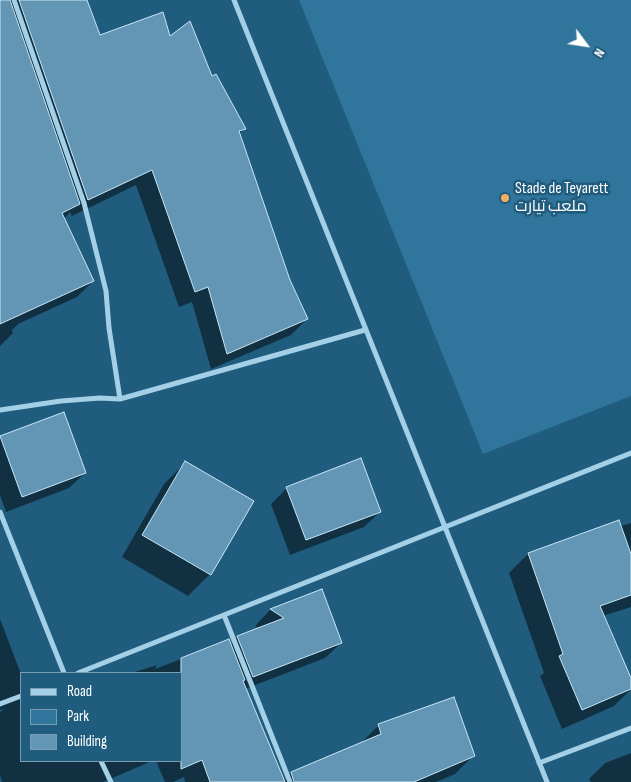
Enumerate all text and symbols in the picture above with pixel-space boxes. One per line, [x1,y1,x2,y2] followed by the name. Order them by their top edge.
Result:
[561,20,611,70] north arrow
[590,45,609,61] text: N
[515,179,608,217] place label: Stade de Teyarett ملعب تيارت
[499,192,511,204] marker: Stade de Teyarett ملعب تيارت
[20,672,182,762] legend
[67,682,92,701] text: Road
[67,707,89,726] text: Park
[67,732,107,751] text: Building

